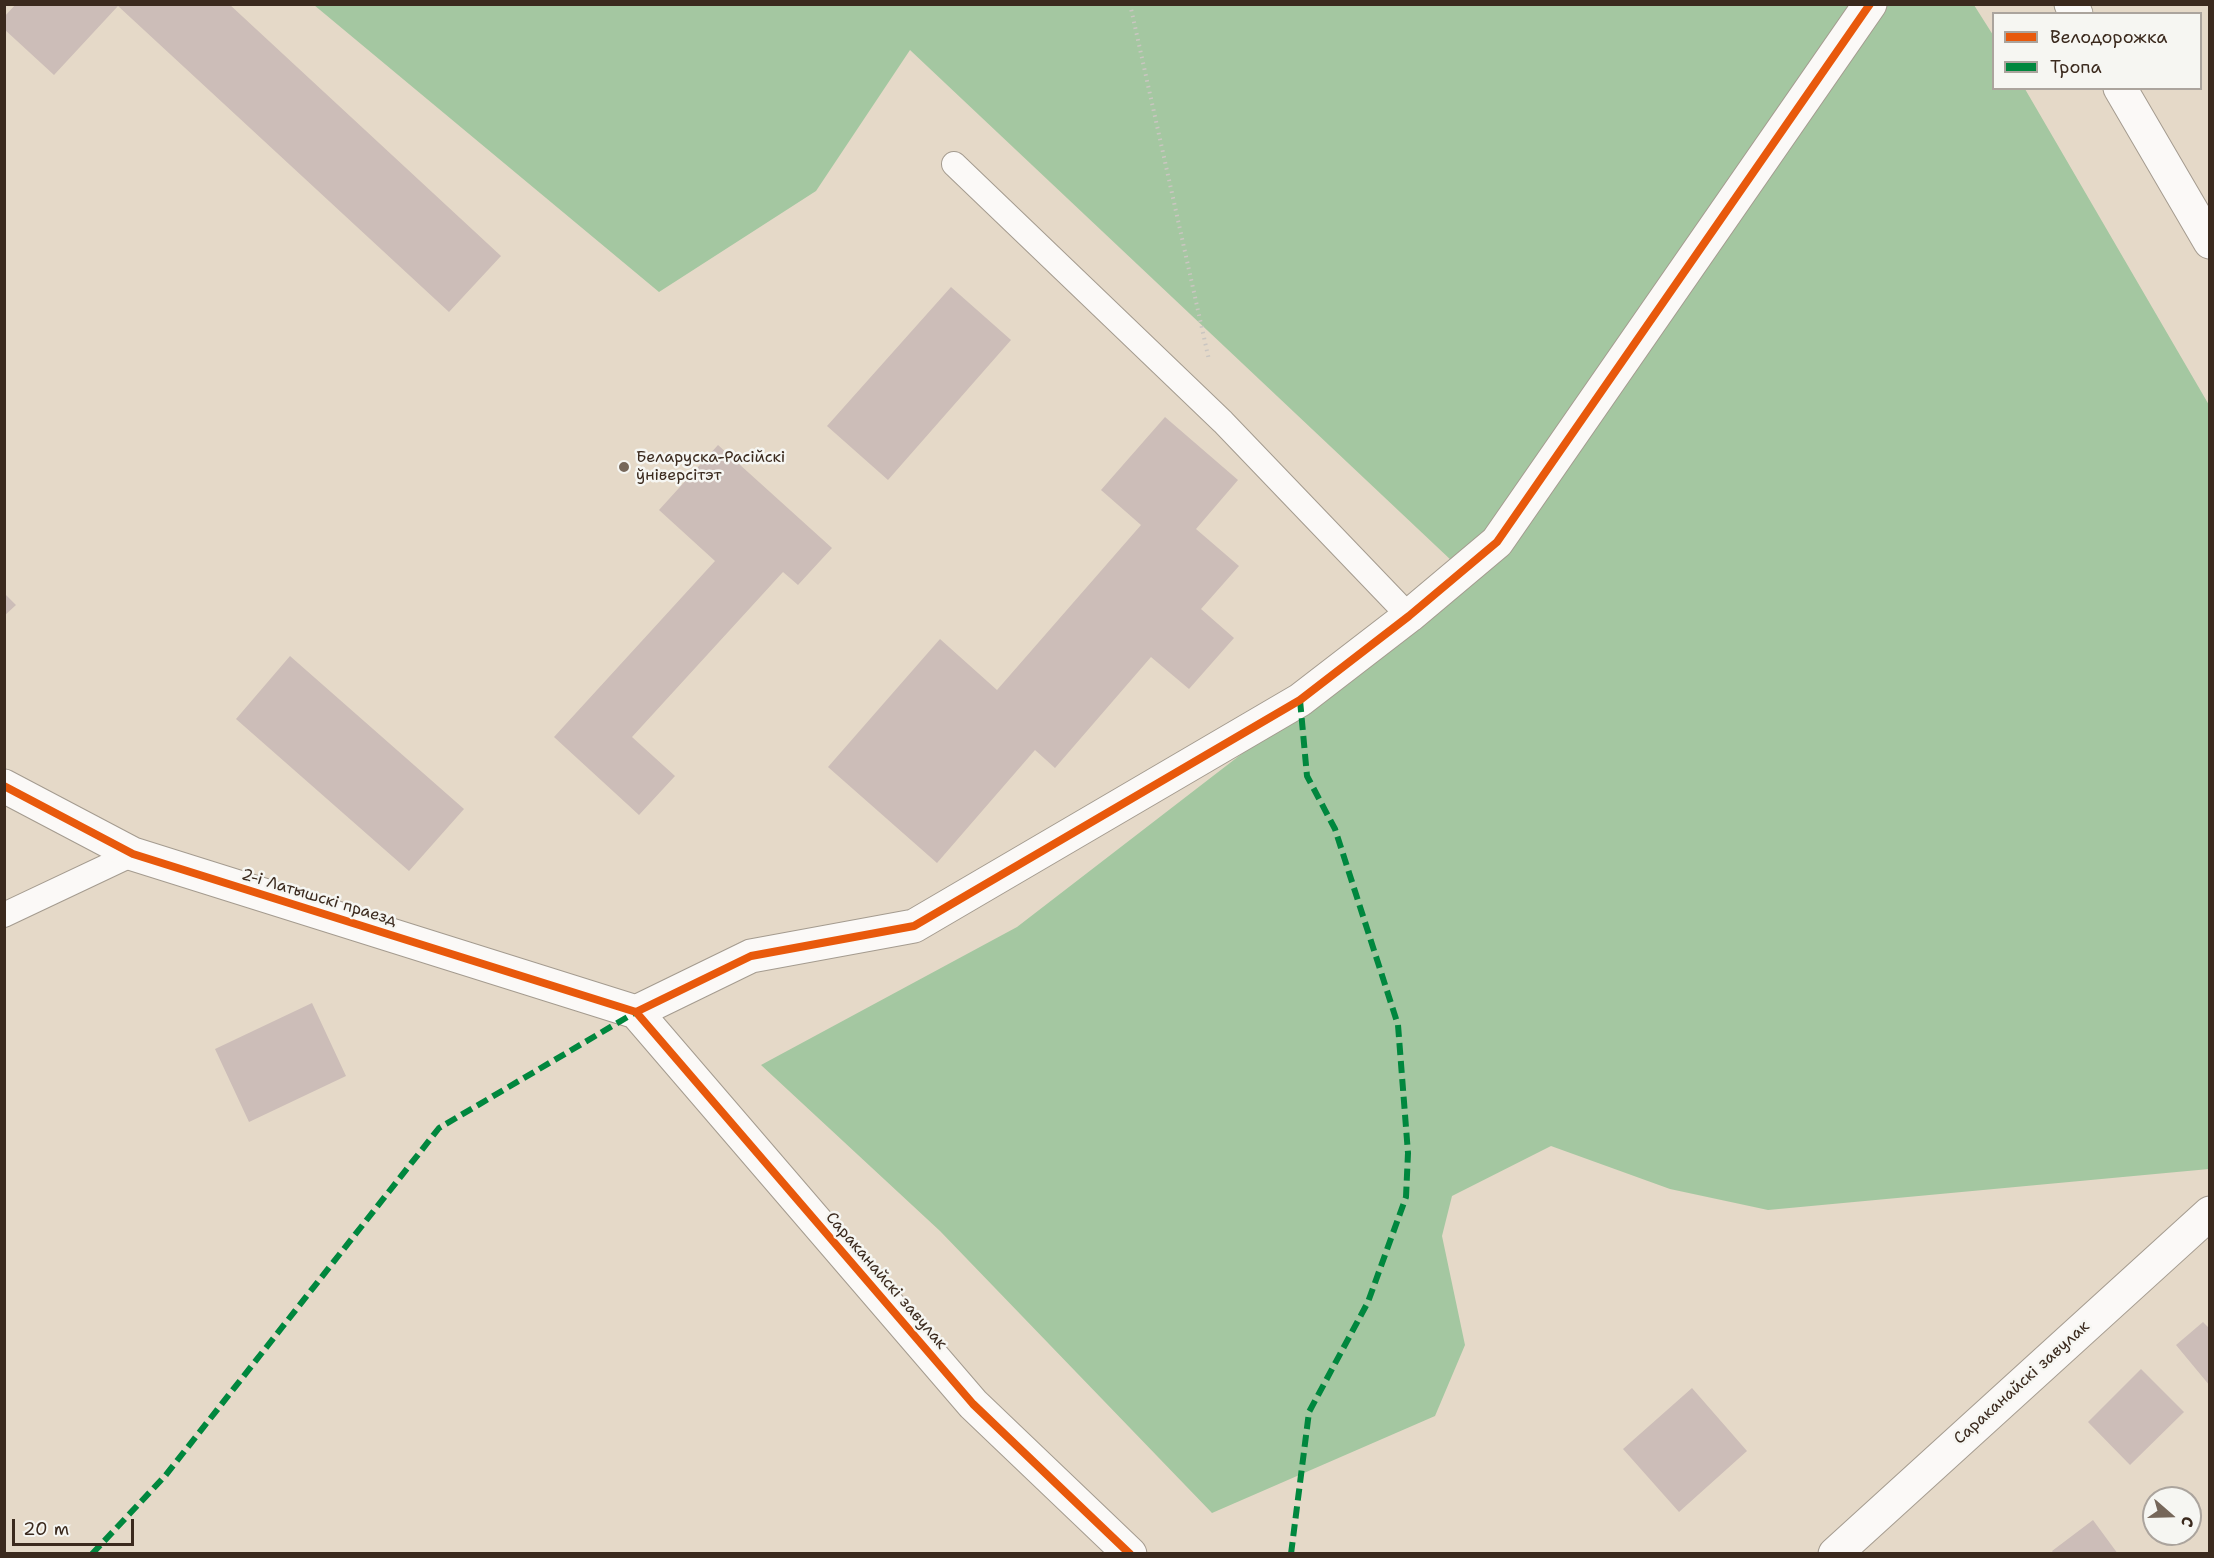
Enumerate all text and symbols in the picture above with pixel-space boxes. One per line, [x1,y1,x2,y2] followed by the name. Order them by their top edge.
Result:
[1992,12,2202,90] legend
[2050,25,2168,49] text: Велодорожка
[2050,55,2102,79] text: Тропа
[636,448,785,486] place label: Беларуска-Расійскі ўніверсітэт
[617,460,631,474] marker: Беларуска-Расійскі ўніверсітэт
[239,865,399,931] street label: 2-і Латышскі праезд
[821,1208,951,1354] street label: Сараканайскі завулак
[1950,1317,2094,1449] street label: Сараканайскі завулак
[2142,1486,2202,1546] north arrow
[15,1507,136,1545] scale bar
[2176,1513,2199,1530] text: С
[23,1517,69,1541] text: 20 m

